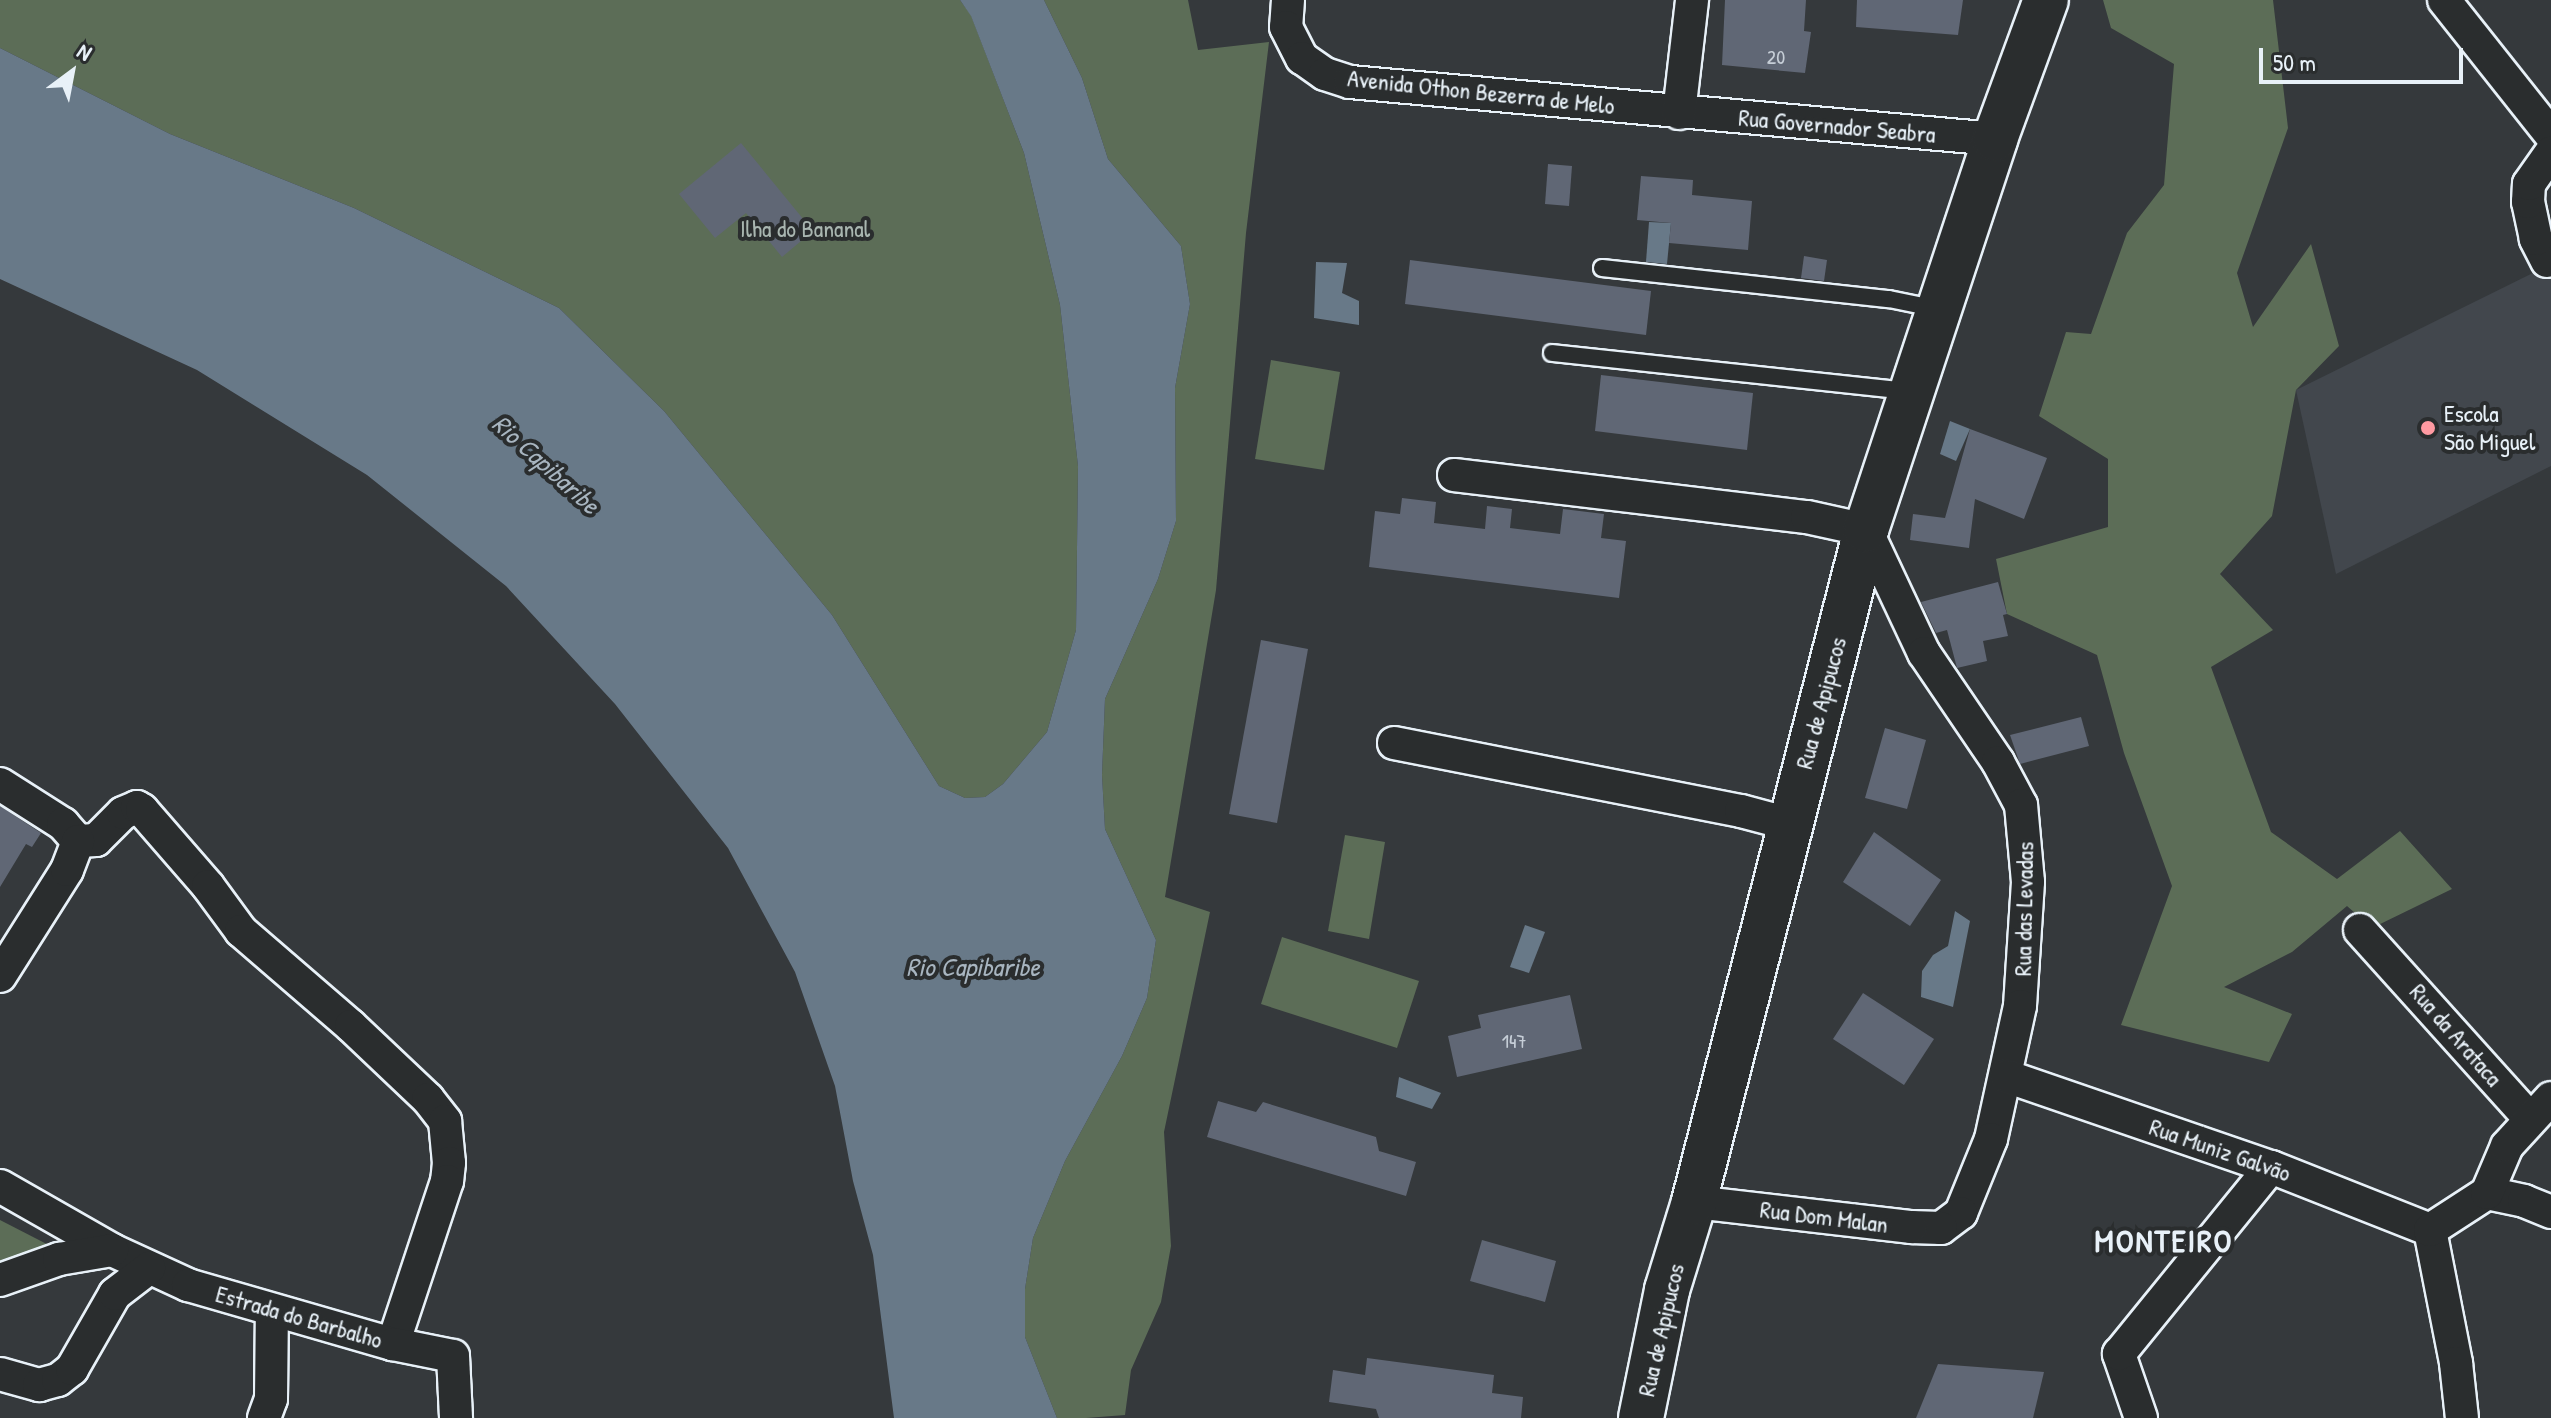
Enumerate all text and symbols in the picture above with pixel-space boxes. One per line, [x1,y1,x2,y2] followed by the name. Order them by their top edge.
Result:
[32,32,112,112] north arrow
[2263,32,2467,82] scale bar
[72,36,98,67] text: N
[1767,44,1785,68] house number: 20
[2273,46,2316,78] text: 50 m
[1346,64,1616,120] street label: Avenida Othon Bezerra de Melo
[1737,103,1937,149] street label: Rua Governador Seabra
[740,215,870,243] park label: Ilha do Bananal
[2444,400,2535,456] place label: Escola São Miguel
[486,408,606,520] water label: Rio Capibaribe
[2419,419,2437,437] marker: Escola São Miguel
[1790,634,1852,772] street label: Rua de Apipucos
[2008,842,2040,976] street label: Rua das Levadas
[906,951,1040,983] water label: Rio Capibaribe
[2404,978,2508,1092] street label: Rua da Arataca
[1502,1028,1526,1052] house number: 147
[2146,1112,2294,1188] street label: Rua Muniz Galvão
[1758,1195,1890,1239] street label: Rua Dom Malan
[2095,1222,2233,1260] district label: MONTEIRO
[1632,1261,1690,1399] street label: Rua de Apipucos
[212,1279,386,1355] street label: Estrada do Barbalho

